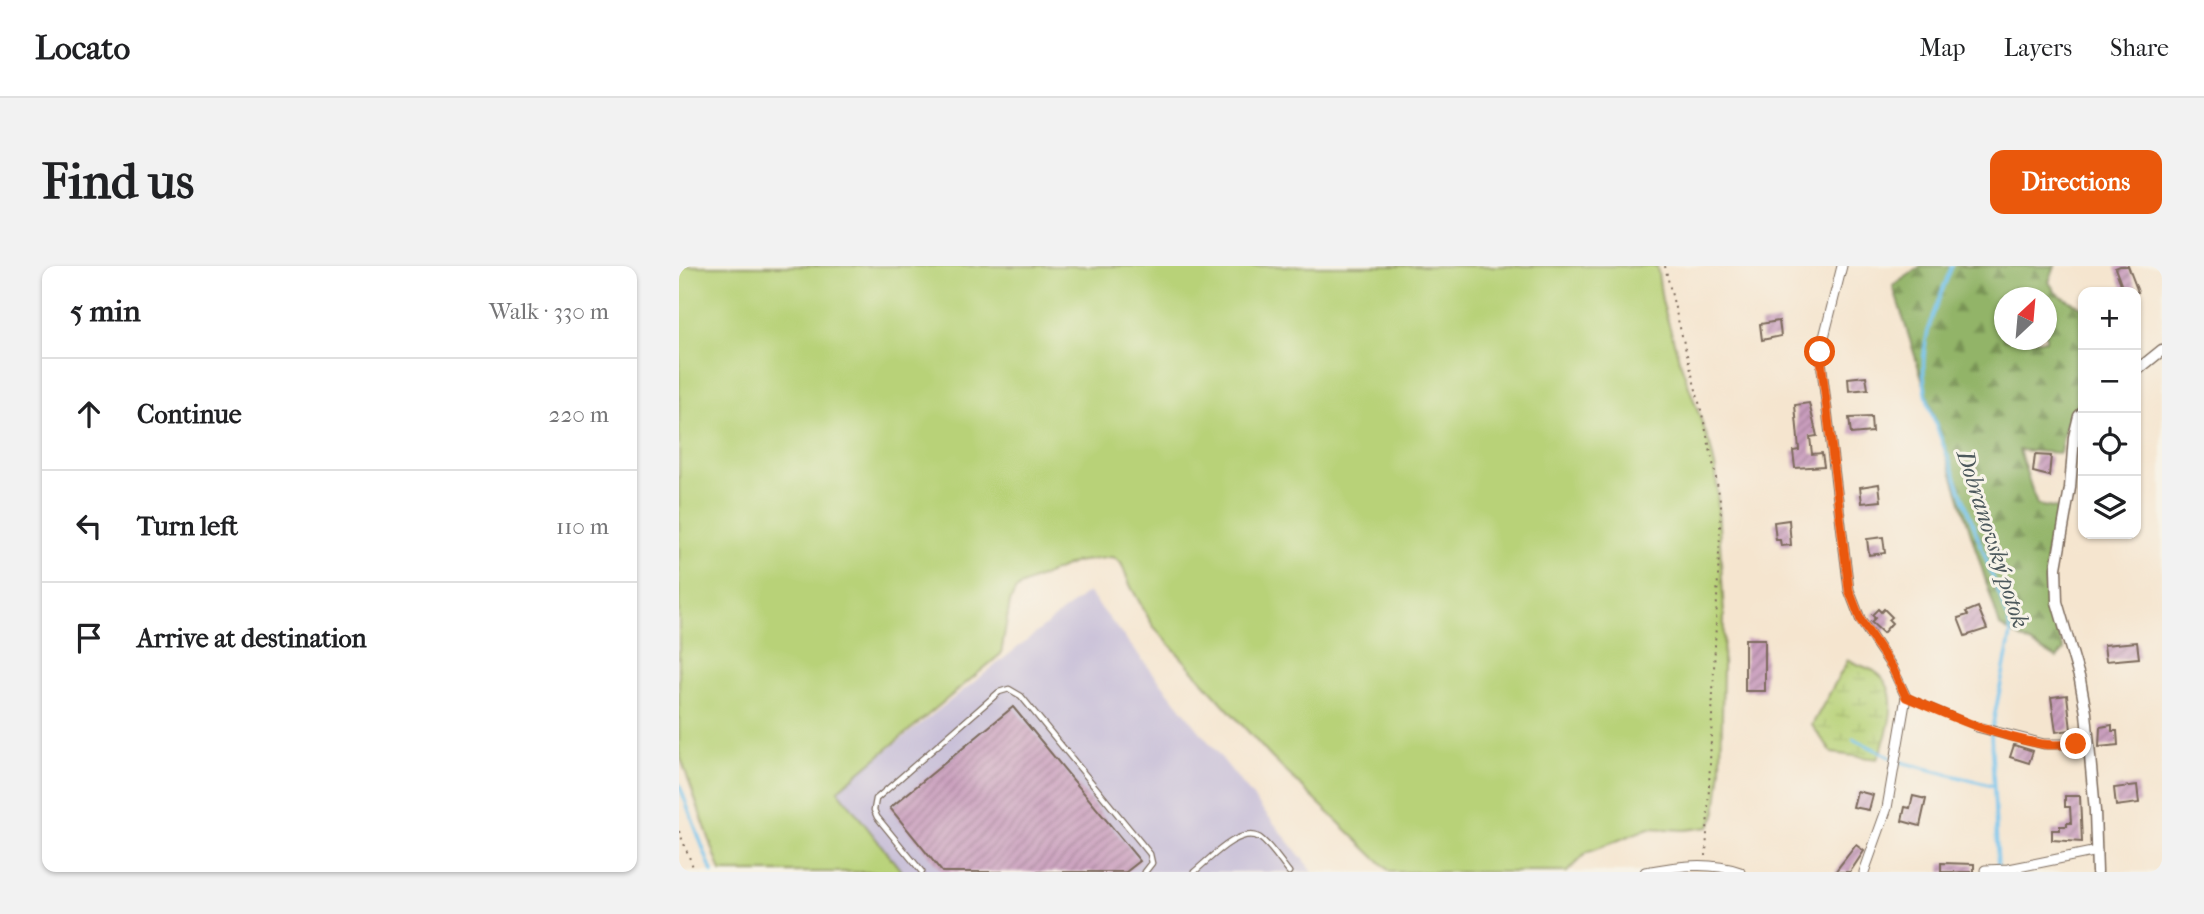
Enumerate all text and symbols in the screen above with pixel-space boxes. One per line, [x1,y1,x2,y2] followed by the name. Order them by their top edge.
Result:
[35,29,130,68] text: Locato
[1920,34,1966,62] text: Map
[2004,34,2072,62] text: Layers
[2110,34,2169,62] text: Share
[1990,150,2162,214] button: Directions
[42,153,194,211] text: Find us
[1994,287,2057,350] north arrow
[2078,287,2141,539] map controls
[2078,287,2141,350] button: +
[70,294,141,329] text: 5 min
[489,298,609,325] text: Walk · 330 m
[1804,336,1835,367] route start
[2078,350,2141,413] button: −
[70,395,108,433] icon: ahead
[137,399,242,430] text: Continue
[549,401,609,428] text: 220 m
[2078,413,2141,476] button: locate
[1950,444,2035,632] water label: Dobranovský potok
[2078,476,2141,539] button: layers
[70,507,108,545] icon: left
[137,511,238,542] text: Turn left
[556,513,609,540] text: 110 m
[70,619,108,657] icon: arrive
[137,623,367,654] text: Arrive at destination
[2060,728,2091,759] route end

